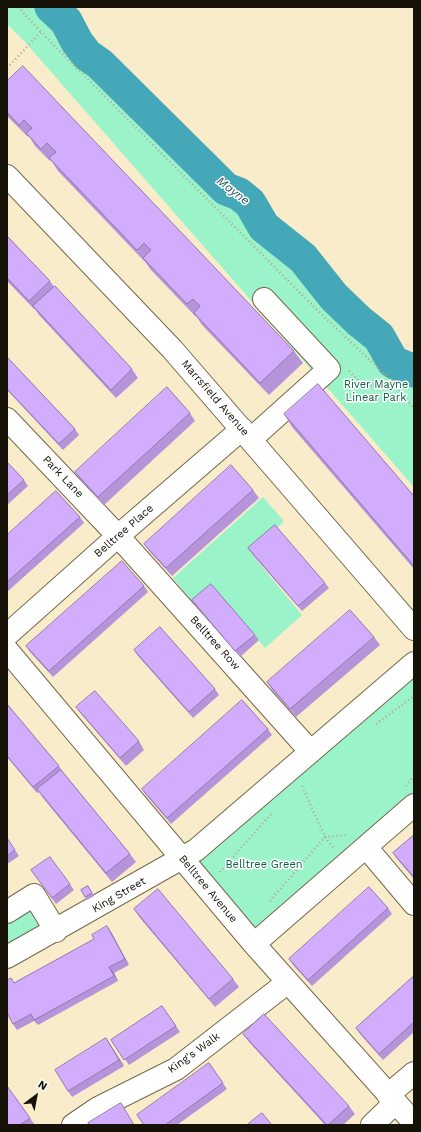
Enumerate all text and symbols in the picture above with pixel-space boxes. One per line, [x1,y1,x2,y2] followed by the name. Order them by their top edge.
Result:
[214,174,252,208] water label: Mayne
[178,357,252,439] street label: Marrsfield Avenue
[344,378,408,404] park label: River Mayne Linear Park
[40,453,86,501] street label: Park Lane
[92,502,156,560] street label: Belltree Place
[187,613,243,673] street label: Belltree Row
[176,852,240,926] street label: Belltree Avenue
[225,858,303,872] park label: Belltree Green
[90,874,148,916] street label: King Street
[166,1030,222,1076] street label: King's Walk
[16,1076,56,1116] north arrow
[36,1078,50,1093] text: N

